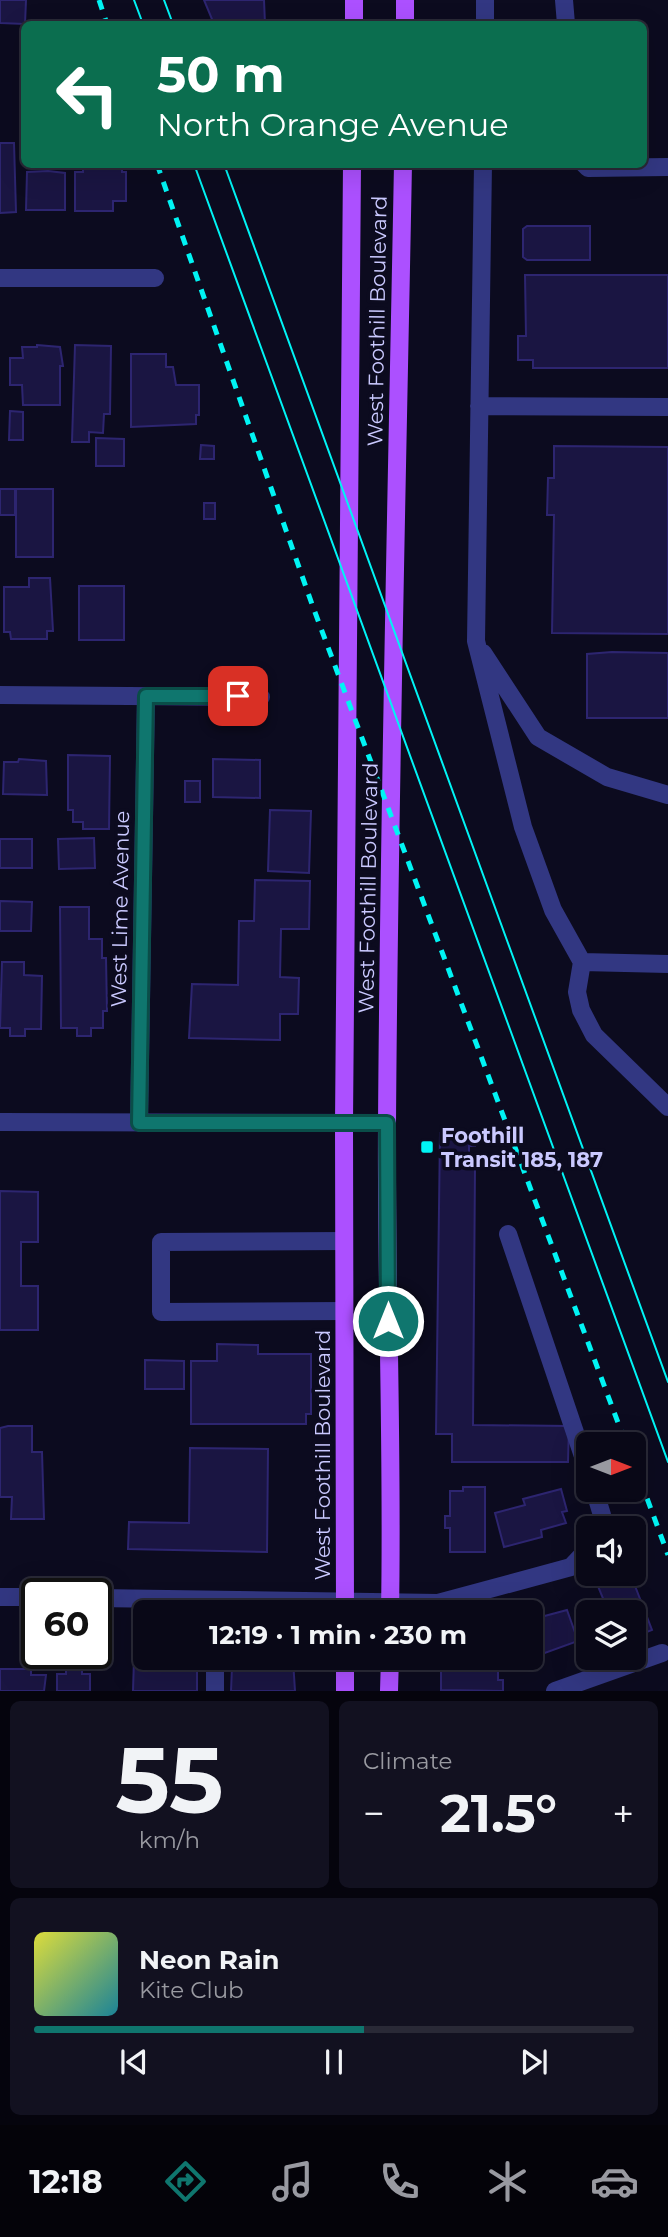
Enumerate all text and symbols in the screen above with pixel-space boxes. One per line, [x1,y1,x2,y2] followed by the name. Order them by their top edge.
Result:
[157,45,285,104] text: 50 m
[42,49,133,140] icon: left
[157,105,509,144] text: North Orange Avenue
[362,196,392,446] street label: West Foothill Boulevard
[208,666,268,726] pin
[219,677,257,715] icon: arrive
[353,763,383,1013] street label: West Foothill Boulevard
[106,810,134,1008] street label: West Lime Avenue
[441,1123,603,1172] place label: Foothill Transit 185, 187
[419,1139,435,1155] marker: Foothill Transit 185, 187
[351,1284,425,1358] position arrow
[310,1330,335,1580] street label: West Foothill Boulevard
[576,1432,646,1502] north arrow
[576,1432,646,1670] map controls
[576,1516,646,1586] button: sound
[21,1578,112,1669] speed limit sign: 60
[576,1600,646,1670] button: layers
[209,1619,467,1651] text: 12:19 · 1 min · 230 m
[116,1725,223,1836] text: 55
[363,1747,452,1775] text: Climate
[440,1782,557,1845] text: 21.5°
[363,1790,385,1837] text: −
[612,1790,634,1837] text: +
[139,1826,200,1854] text: km/h
[139,1944,280,1976] text: Neon Rain
[139,1976,244,2004] text: Kite Club
[115,2043,153,2081] icon: previous
[315,2043,353,2081] icon: pause
[515,2043,553,2081] icon: next
[161,2157,210,2206] icon: directions
[268,2157,317,2206] icon: music
[375,2157,424,2206] icon: phone
[483,2157,532,2206] icon: climate
[590,2157,639,2206] icon: car
[29,2162,103,2201] text: 12:18

